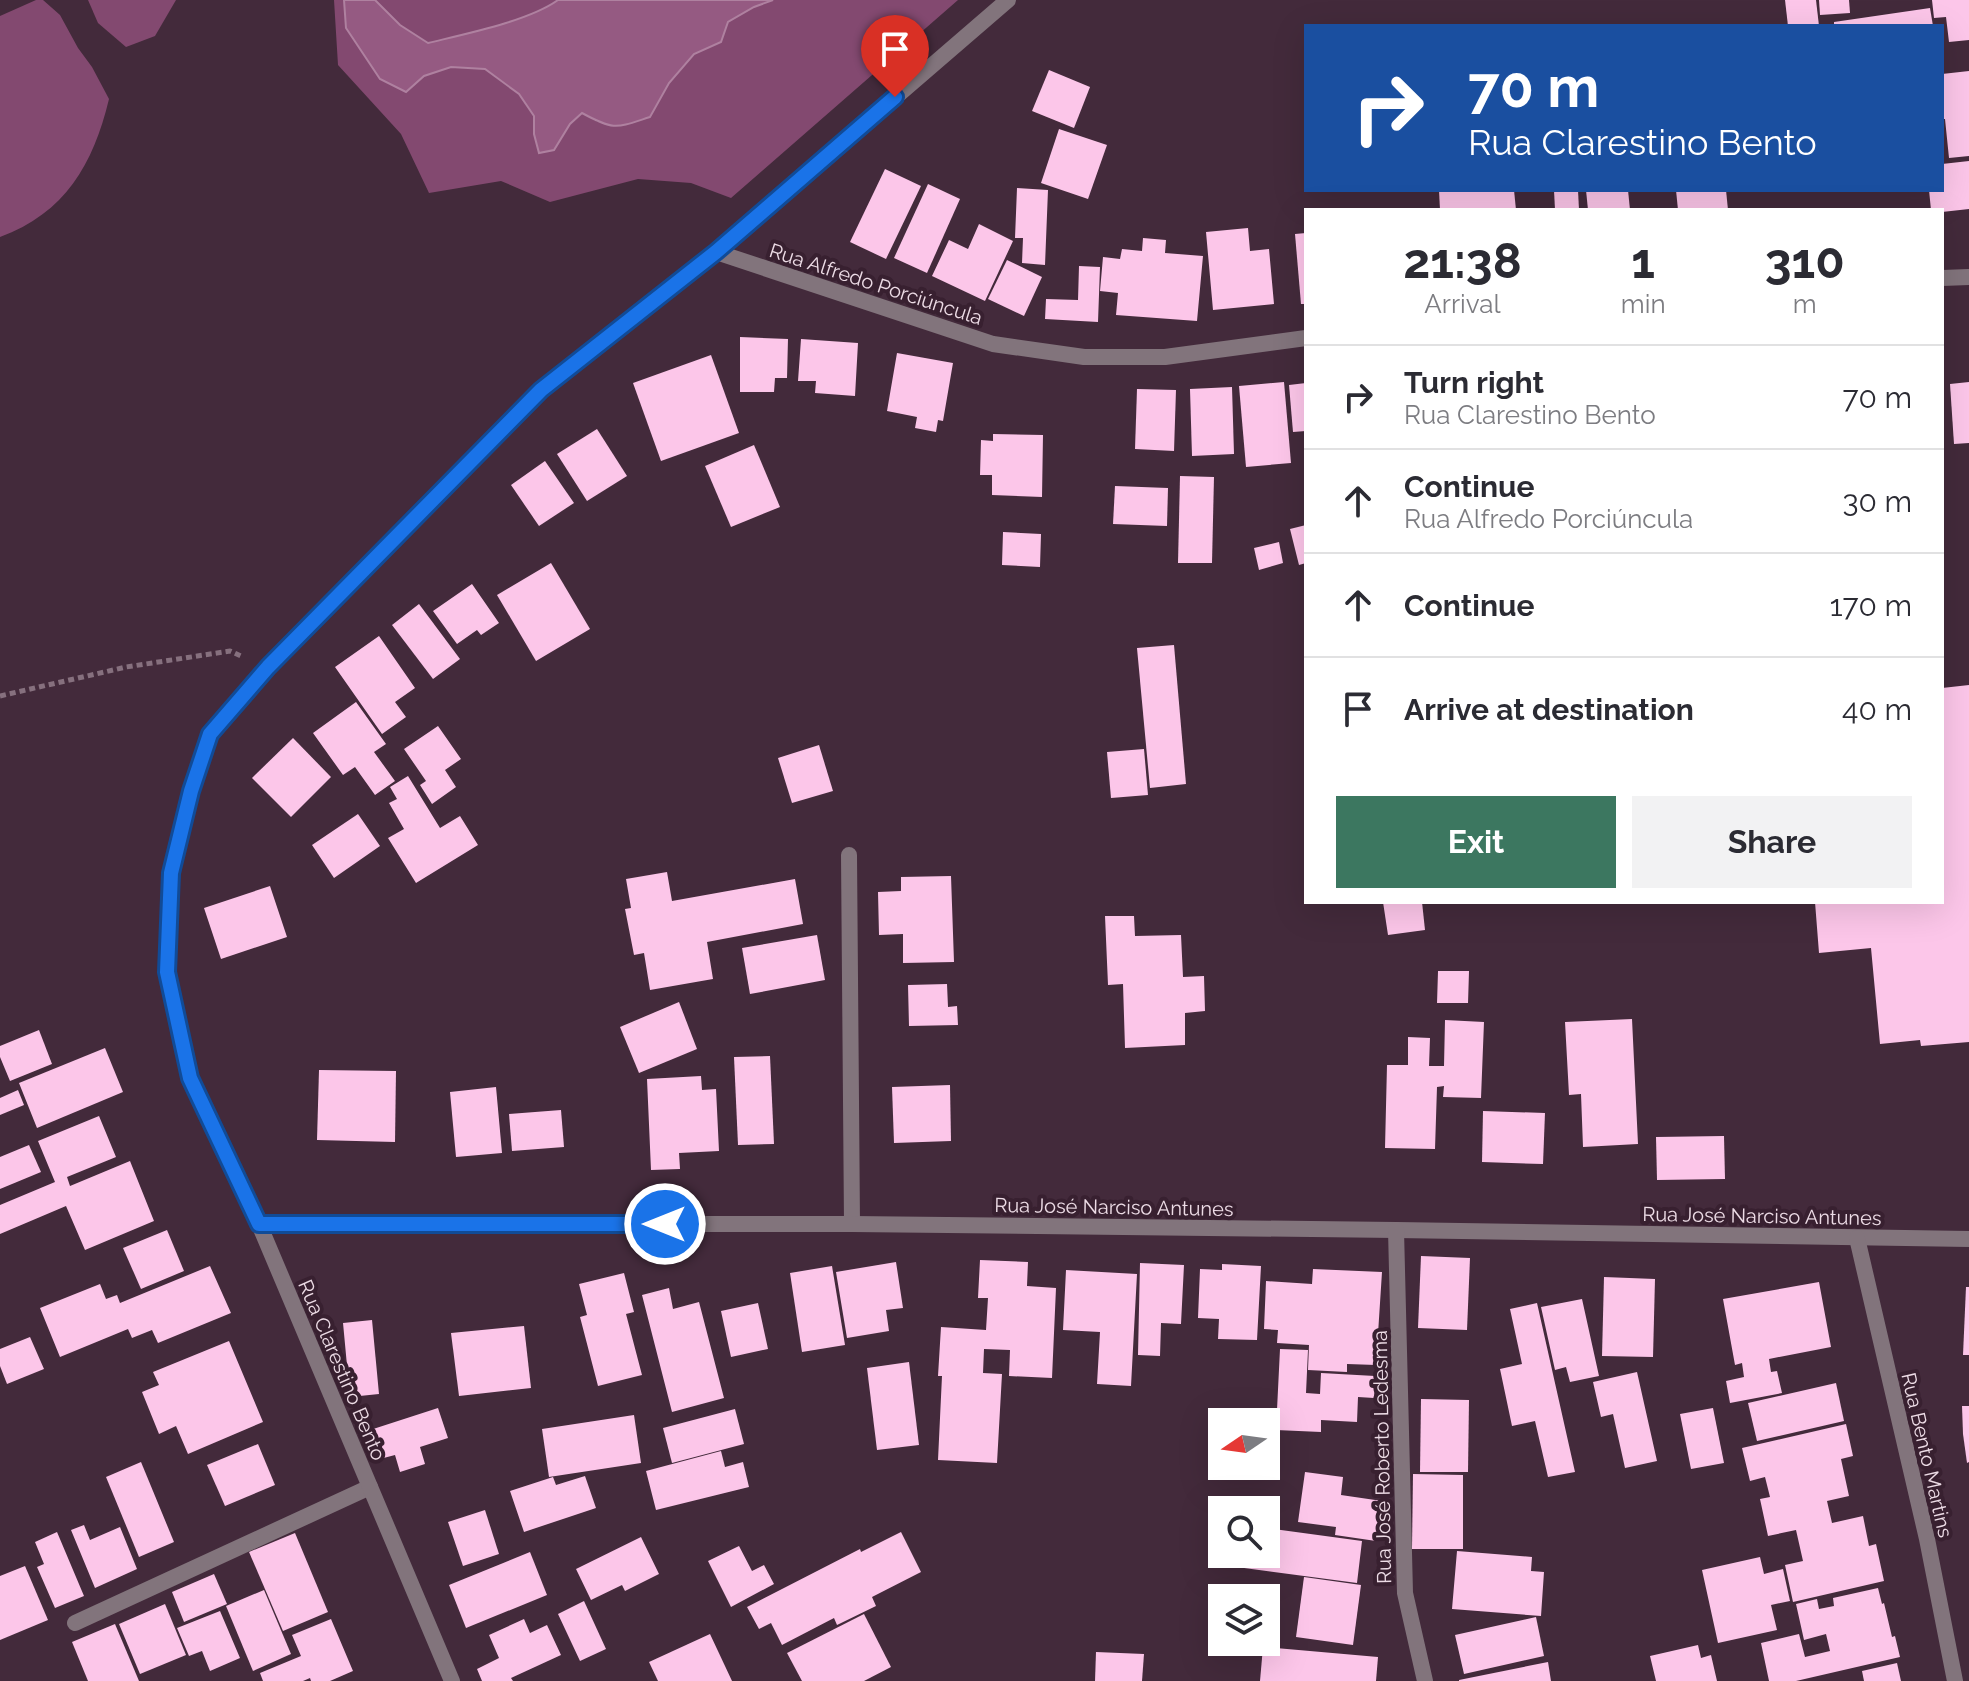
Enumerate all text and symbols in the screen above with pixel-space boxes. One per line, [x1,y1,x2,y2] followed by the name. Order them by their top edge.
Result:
[861,15,929,97] pin
[873,27,917,71] icon: arrive
[1468,54,1599,120] text: 70 m
[1336,56,1440,160] icon: right
[1468,121,1817,163] text: Rua Clarestino Bento
[1403,233,1522,289] text: 21:38
[1631,233,1655,289] text: 1
[1765,233,1845,289] text: 310
[766,238,986,330] street label: Rua Alfredo Porciúncula
[1424,289,1501,319] text: Arrival
[1621,289,1666,319] text: min
[1793,289,1817,319] text: m
[1404,365,1544,400] text: Turn right
[1336,375,1380,419] icon: right
[1842,380,1912,415] text: 70 m
[1404,400,1656,430] text: Rua Clarestino Bento
[1404,469,1535,504] text: Continue
[1336,479,1380,523] icon: ahead
[1842,484,1912,519] text: 30 m
[1404,504,1693,534] text: Rua Alfredo Porciúncula
[1336,583,1380,627] icon: ahead
[1404,588,1535,623] text: Continue
[1830,588,1912,623] text: 170 m
[1336,687,1380,731] icon: arrive
[1404,692,1694,727] text: Arrive at destination
[1842,692,1912,727] text: 40 m
[1336,796,1616,888] button: Exit
[1632,796,1912,888] button: Share
[623,1182,707,1266] position arrow
[994,1193,1234,1221] street label: Rua José Narciso Antunes
[1642,1202,1882,1230] street label: Rua José Narciso Antunes
[293,1276,391,1464] street label: Rua Clarestino Bento
[1368,1330,1396,1584] street label: Rua José Roberto Ledesma
[1896,1370,1958,1540] street label: Rua Bento Martins
[1208,1408,1280,1480] north arrow
[1208,1408,1280,1656] map controls
[1208,1496,1280,1568] button: search
[1208,1584,1280,1656] button: layers

